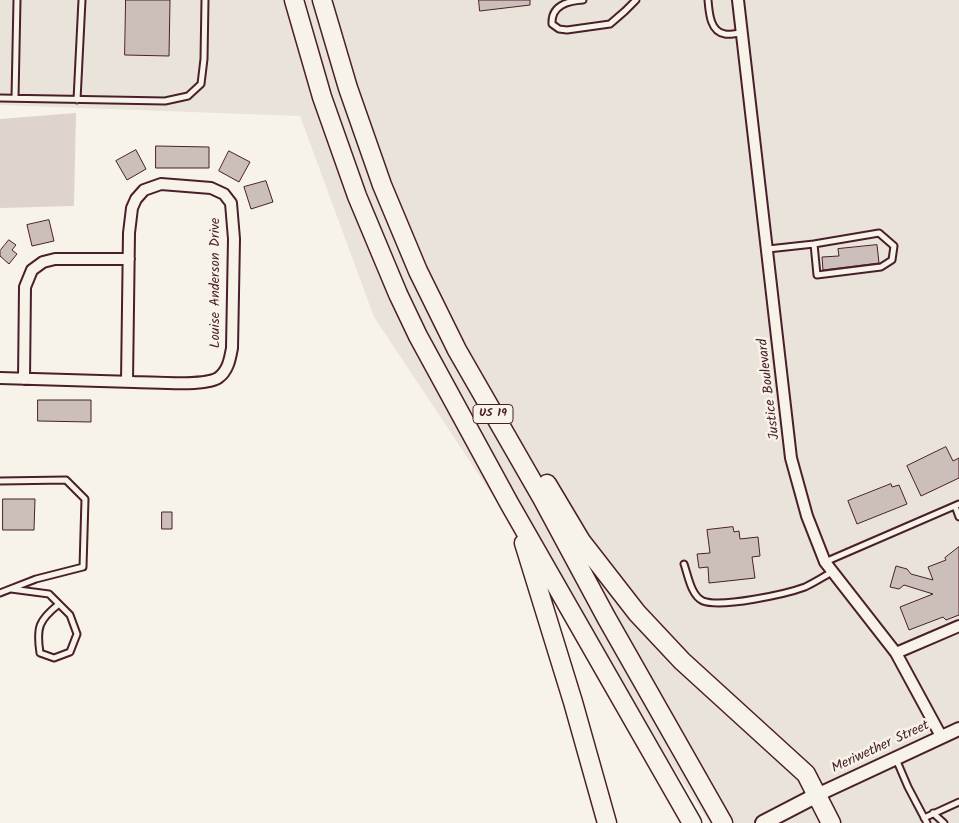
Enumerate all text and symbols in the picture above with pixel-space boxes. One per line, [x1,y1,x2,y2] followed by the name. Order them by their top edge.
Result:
[209,218,225,348] street label: Louise Anderson Drive
[755,337,785,441] street label: Justice Boulevard
[473,404,513,424] road number: US 19
[829,718,933,778] street label: Meriwether Street

